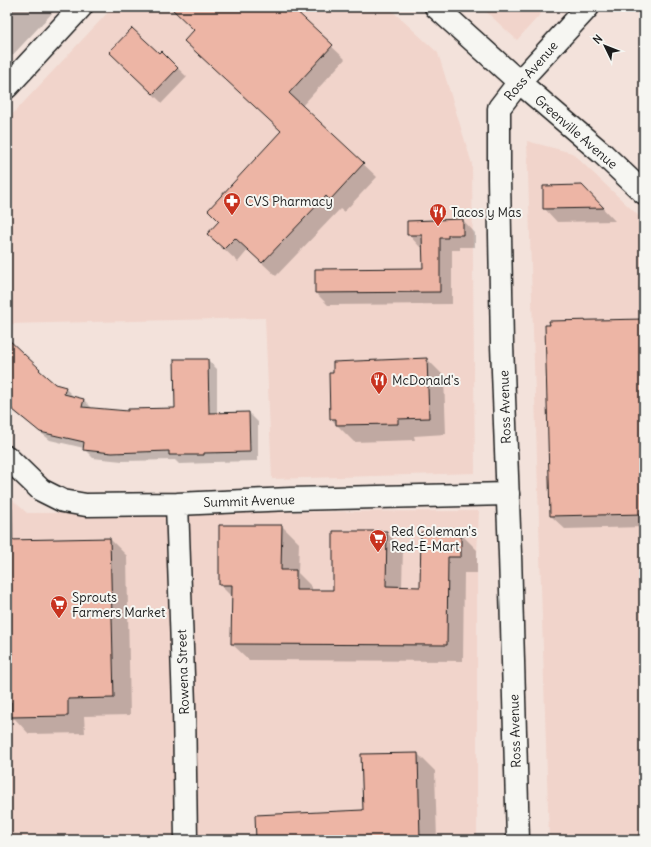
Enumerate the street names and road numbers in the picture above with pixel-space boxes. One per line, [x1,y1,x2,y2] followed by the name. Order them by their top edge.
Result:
[500,38,562,104] street label: Ross Avenue
[531,91,621,173] street label: Greenville Avenue
[495,370,515,444] street label: Ross Avenue
[203,491,295,511] street label: Summit Avenue
[173,628,193,715] street label: Rowena Street
[505,694,525,768] street label: Ross Avenue

